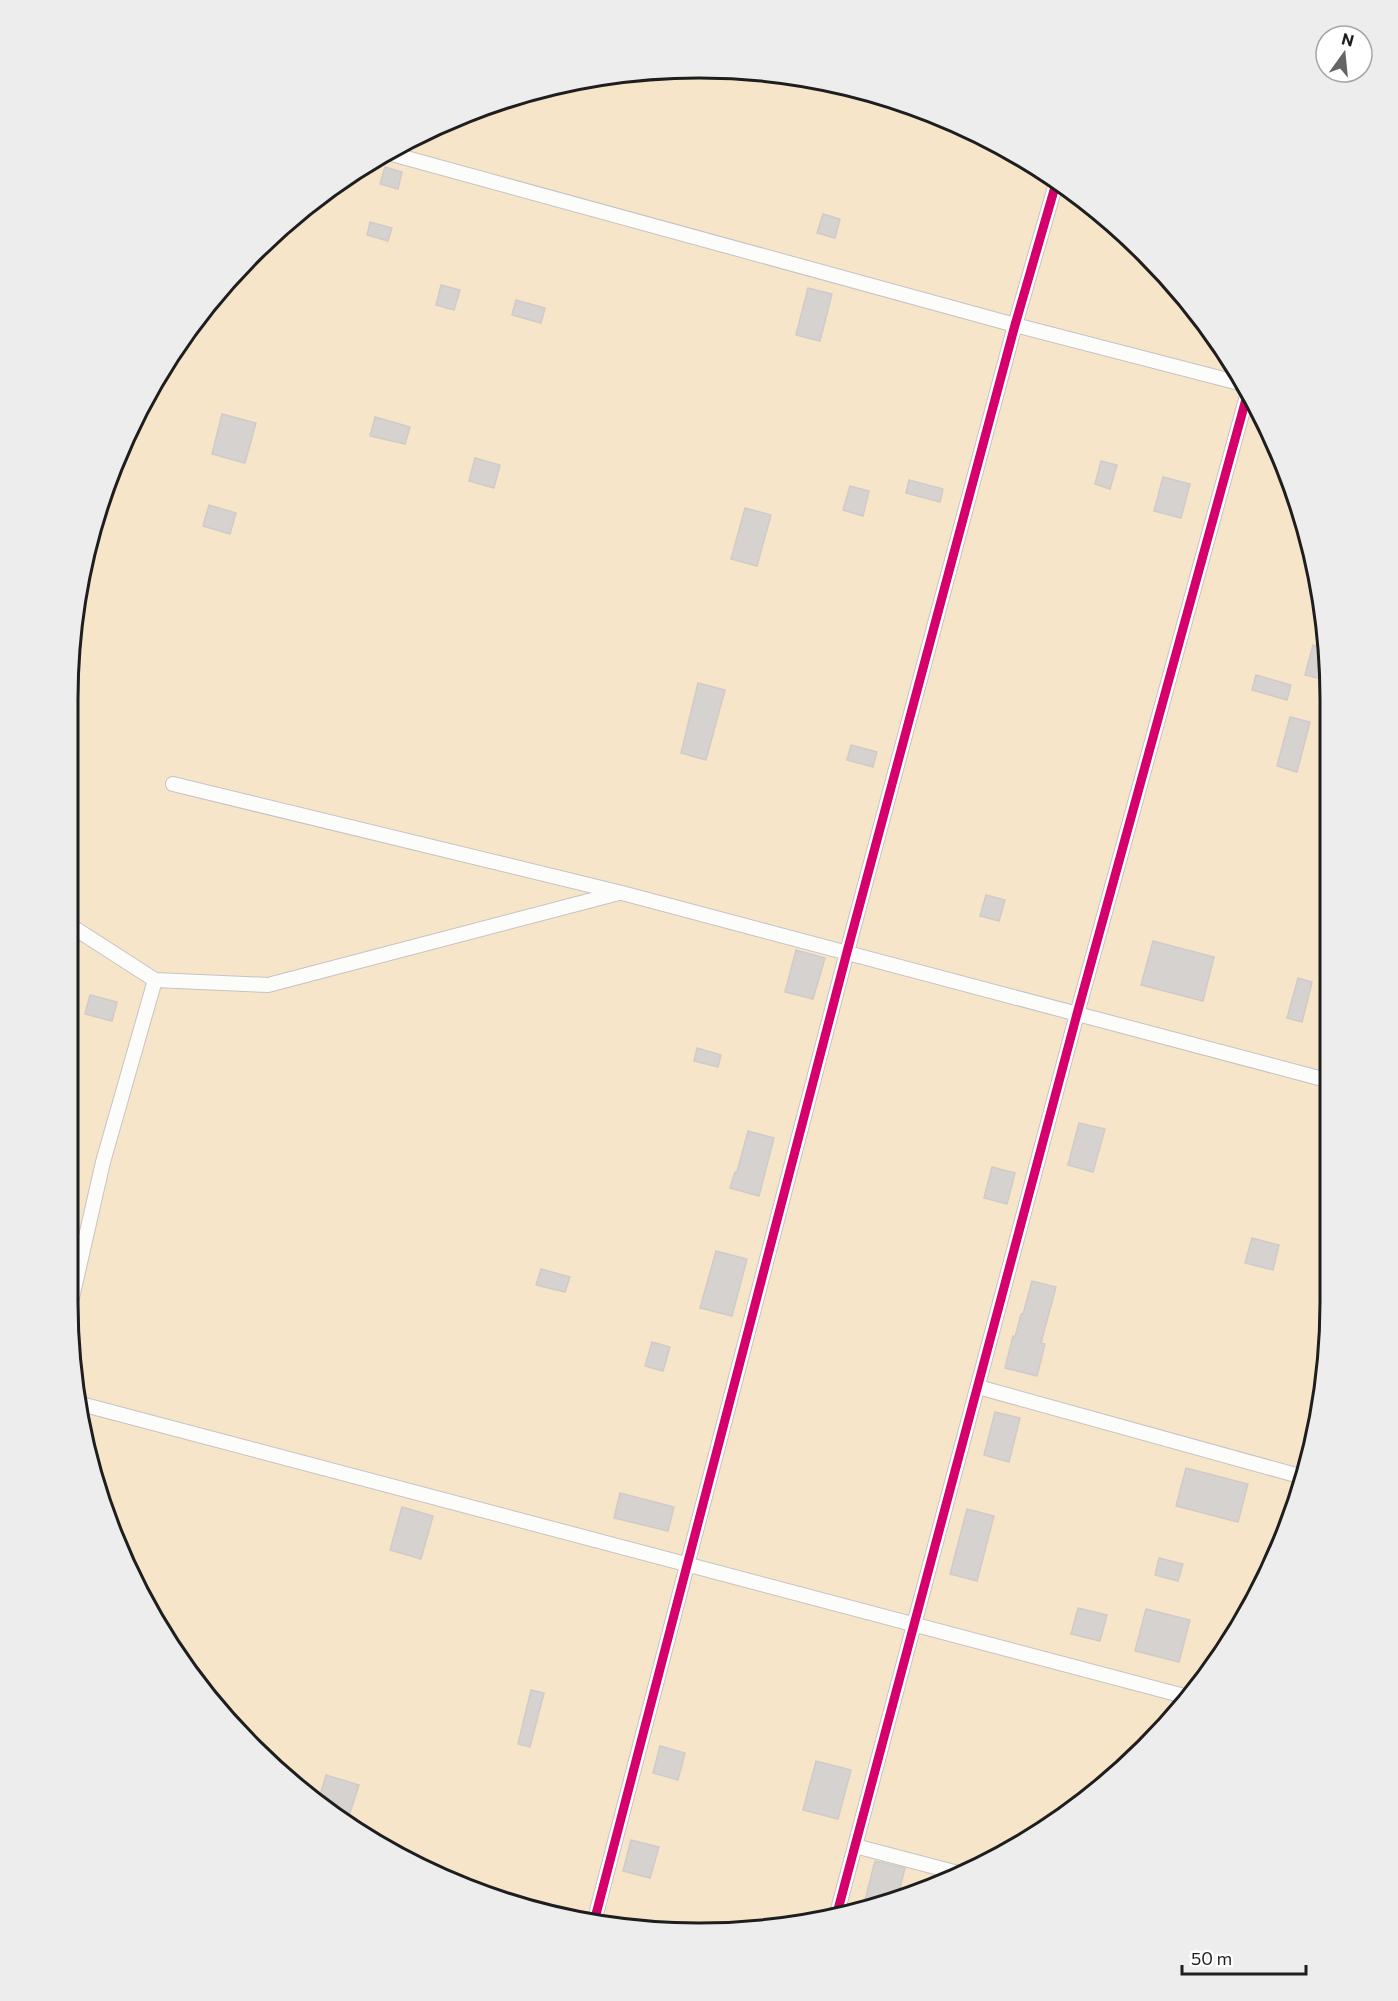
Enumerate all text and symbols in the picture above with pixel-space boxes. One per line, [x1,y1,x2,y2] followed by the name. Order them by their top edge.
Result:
[1314,24,1374,84] north arrow
[1340,28,1356,50] text: N
[1182,1938,1306,1976] scale bar
[1191,1947,1232,1969] text: 50 m

